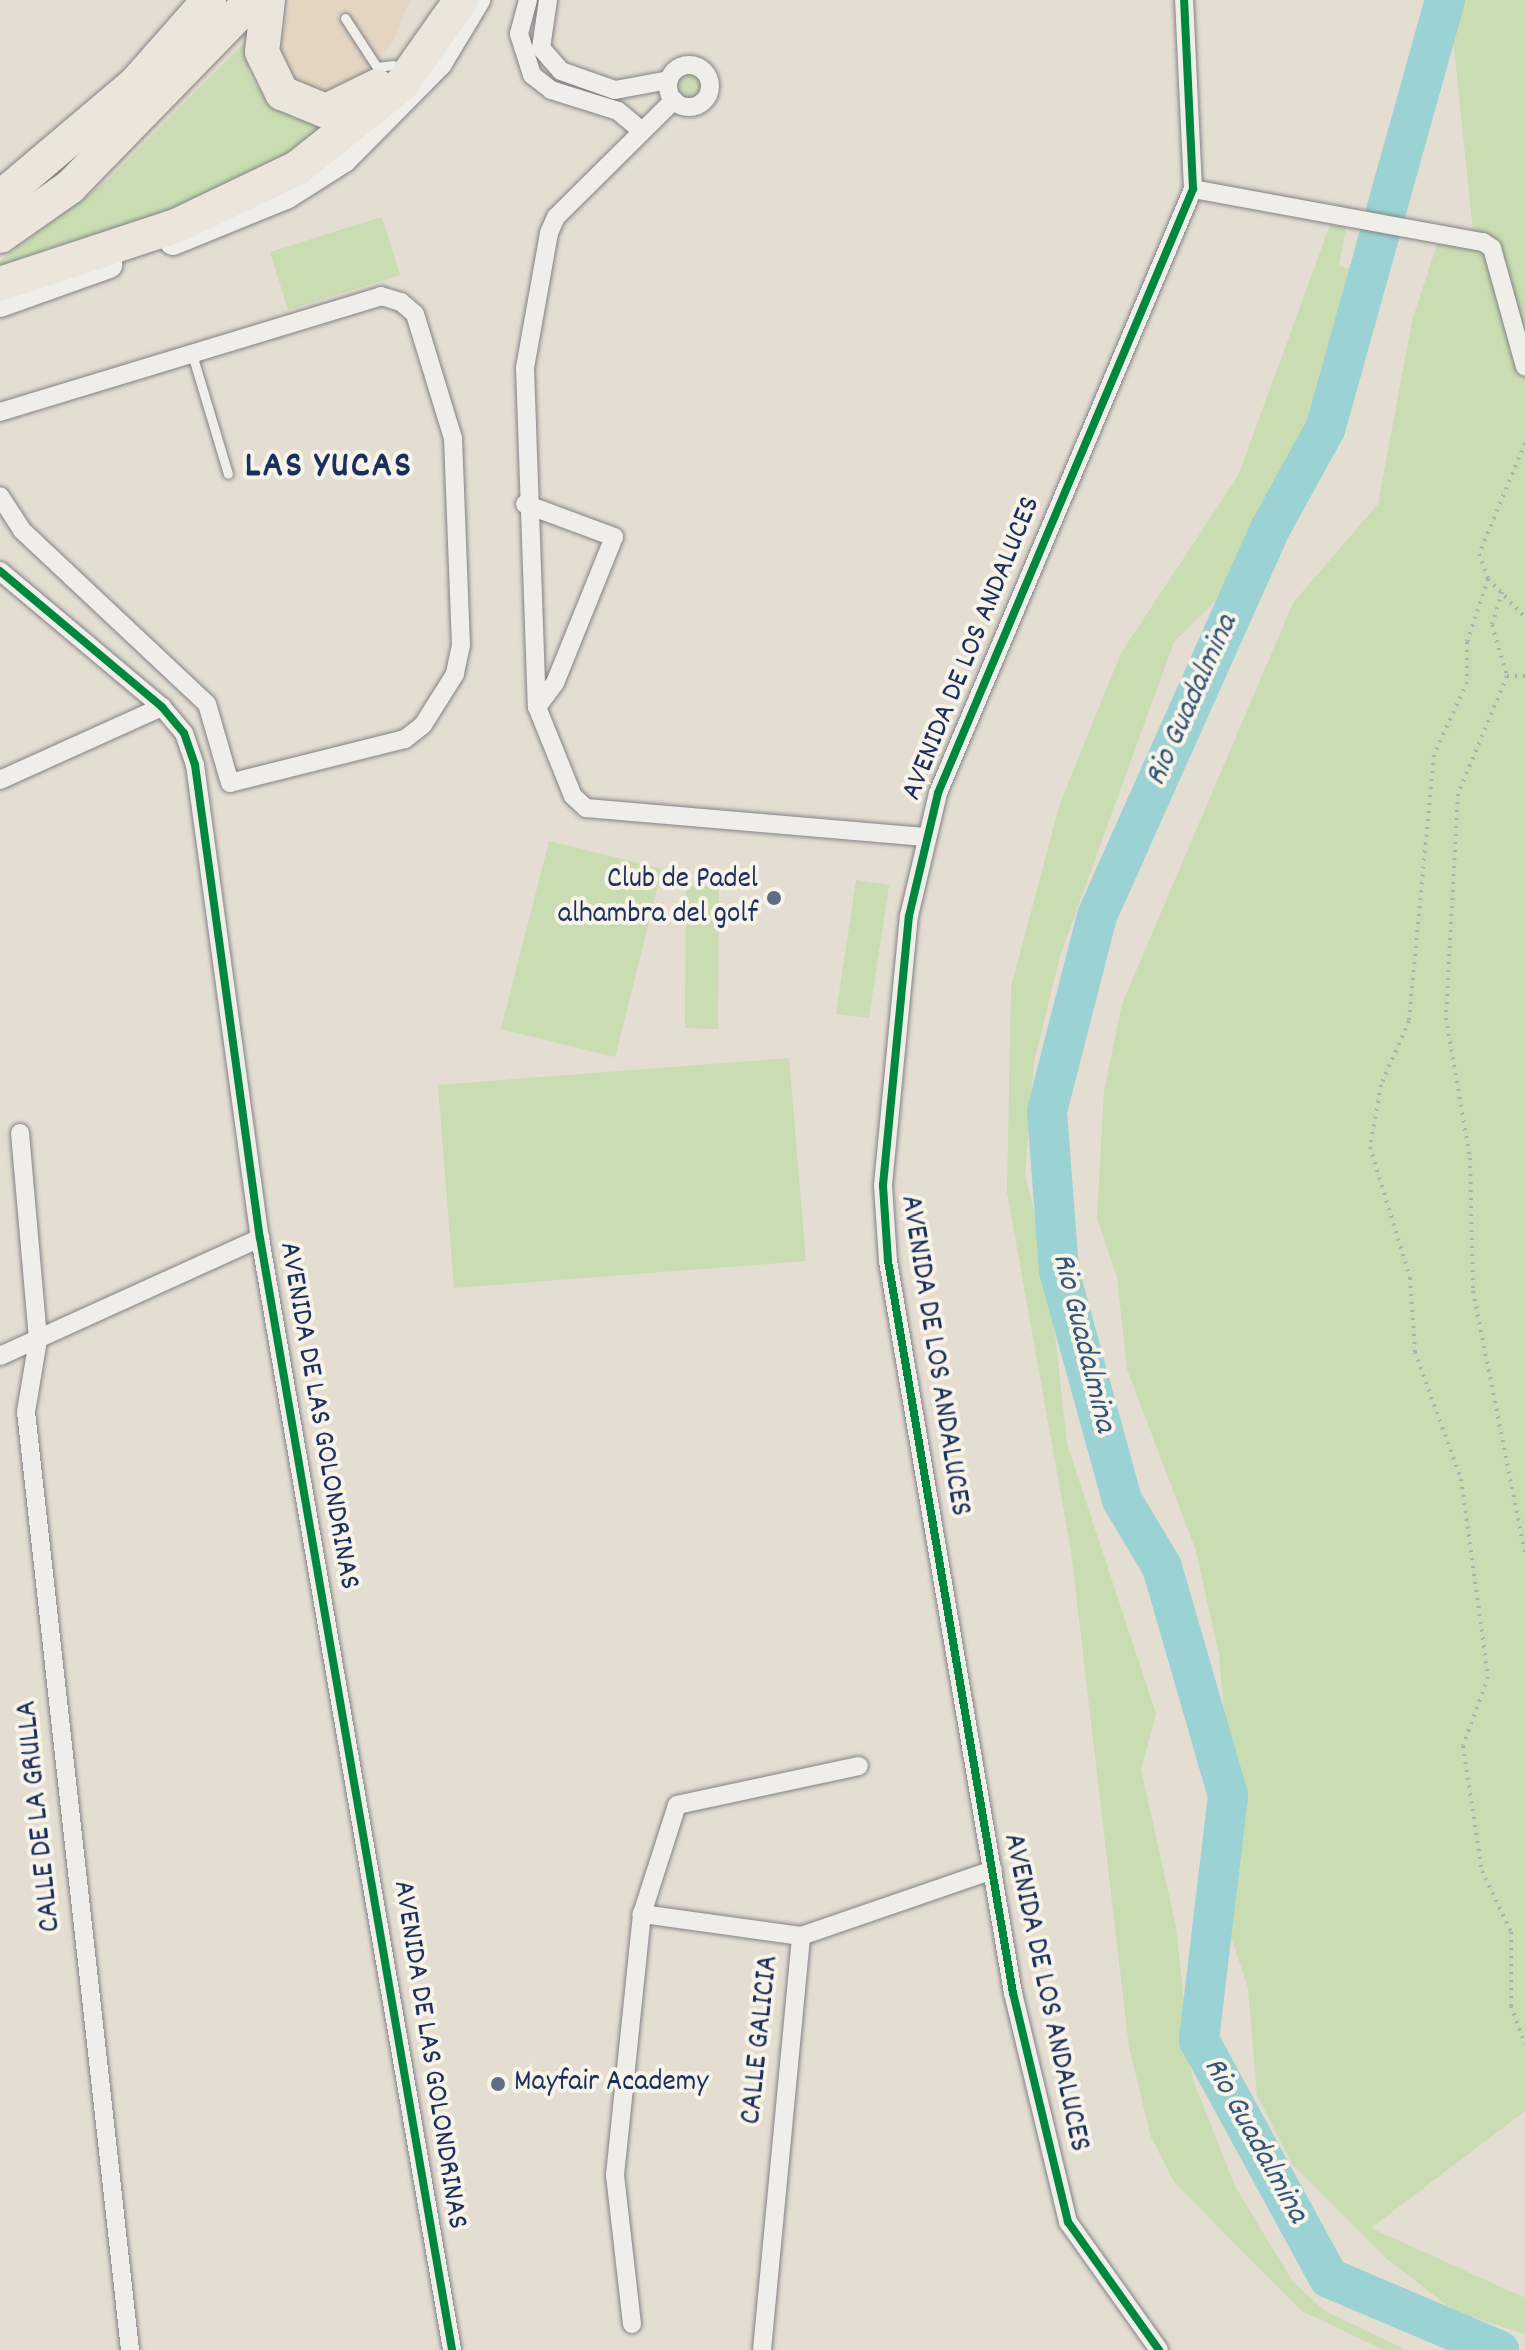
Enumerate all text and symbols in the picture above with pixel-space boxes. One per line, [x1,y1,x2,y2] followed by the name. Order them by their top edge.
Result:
[245,445,413,491] district label: LAS YUCAS
[896,492,1050,806] street label: AVENIDA DE LOS ANDALUCES
[1138,609,1248,793] water label: Rio Guadalmina
[558,863,758,934] place label: Club de Padel alhambra del golf
[765,889,783,907] marker: Club de Padel alhambra del golf
[890,1193,976,1519] street label: AVENIDA DE LOS ANDALUCES
[269,1239,365,1593] street label: AVENIDA DE LAS GOLONDRINAS
[1041,1249,1123,1437] water label: Rio Guadalmina
[11,1698,71,1934] street label: CALLE DE LA GRULLA
[993,1831,1095,2155] street label: AVENIDA DE LOS ANDALUCES
[383,1878,473,2232] street label: AVENIDA DE LAS GOLONDRINAS
[735,1954,789,2126] street label: CALLE GALICIA
[1193,2052,1315,2230] water label: Rio Guadalmina
[514,2066,708,2102] place label: Mayfair Academy
[489,2075,507,2093] marker: Mayfair Academy

